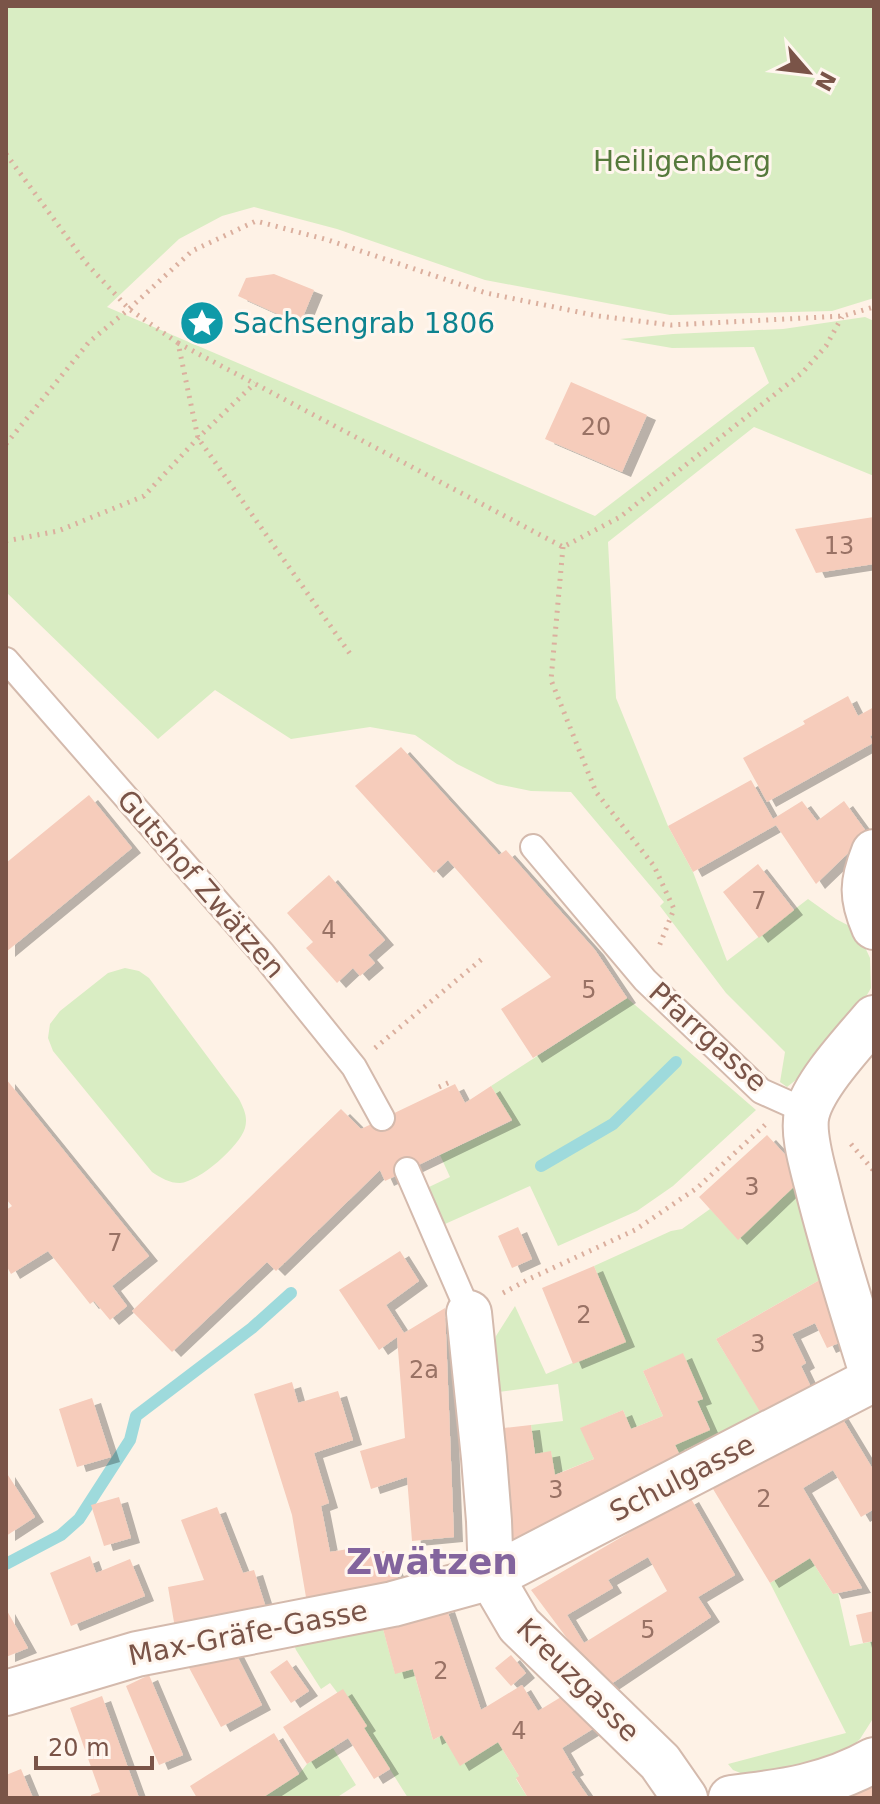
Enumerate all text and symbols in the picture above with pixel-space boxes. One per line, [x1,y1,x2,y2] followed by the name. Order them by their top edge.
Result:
[768,32,848,112] north arrow
[810,67,841,95] text: N
[593,145,771,178] park label: Heiligenberg
[178,299,226,347] place icon: Sachsengrab 1806
[233,307,495,340] place label: Sachsengrab 1806
[581,413,611,441] house number: 20
[824,532,854,560] house number: 13
[110,783,292,985] street label: Gutshof Zwätzen
[751,887,767,915] house number: 7
[321,916,337,944] house number: 4
[642,975,774,1099] street label: Pfarrgasse
[581,976,597,1004] house number: 5
[744,1173,760,1201] house number: 3
[107,1229,123,1257] house number: 7
[576,1301,592,1329] house number: 2
[750,1330,766,1358] house number: 3
[409,1356,439,1384] house number: 2a
[604,1427,760,1529] street label: Schulgasse
[548,1476,564,1504] house number: 3
[756,1485,772,1513] house number: 2
[346,1541,518,1582] district label: Zwätzen
[126,1594,370,1672] street label: Max-Gräfe-Gasse
[510,1612,646,1748] street label: Kreuzgasse
[640,1616,656,1644] house number: 5
[433,1657,449,1685] house number: 2
[511,1717,527,1745] house number: 4
[36,1720,152,1770] scale bar
[48,1734,110,1762] text: 20 m

